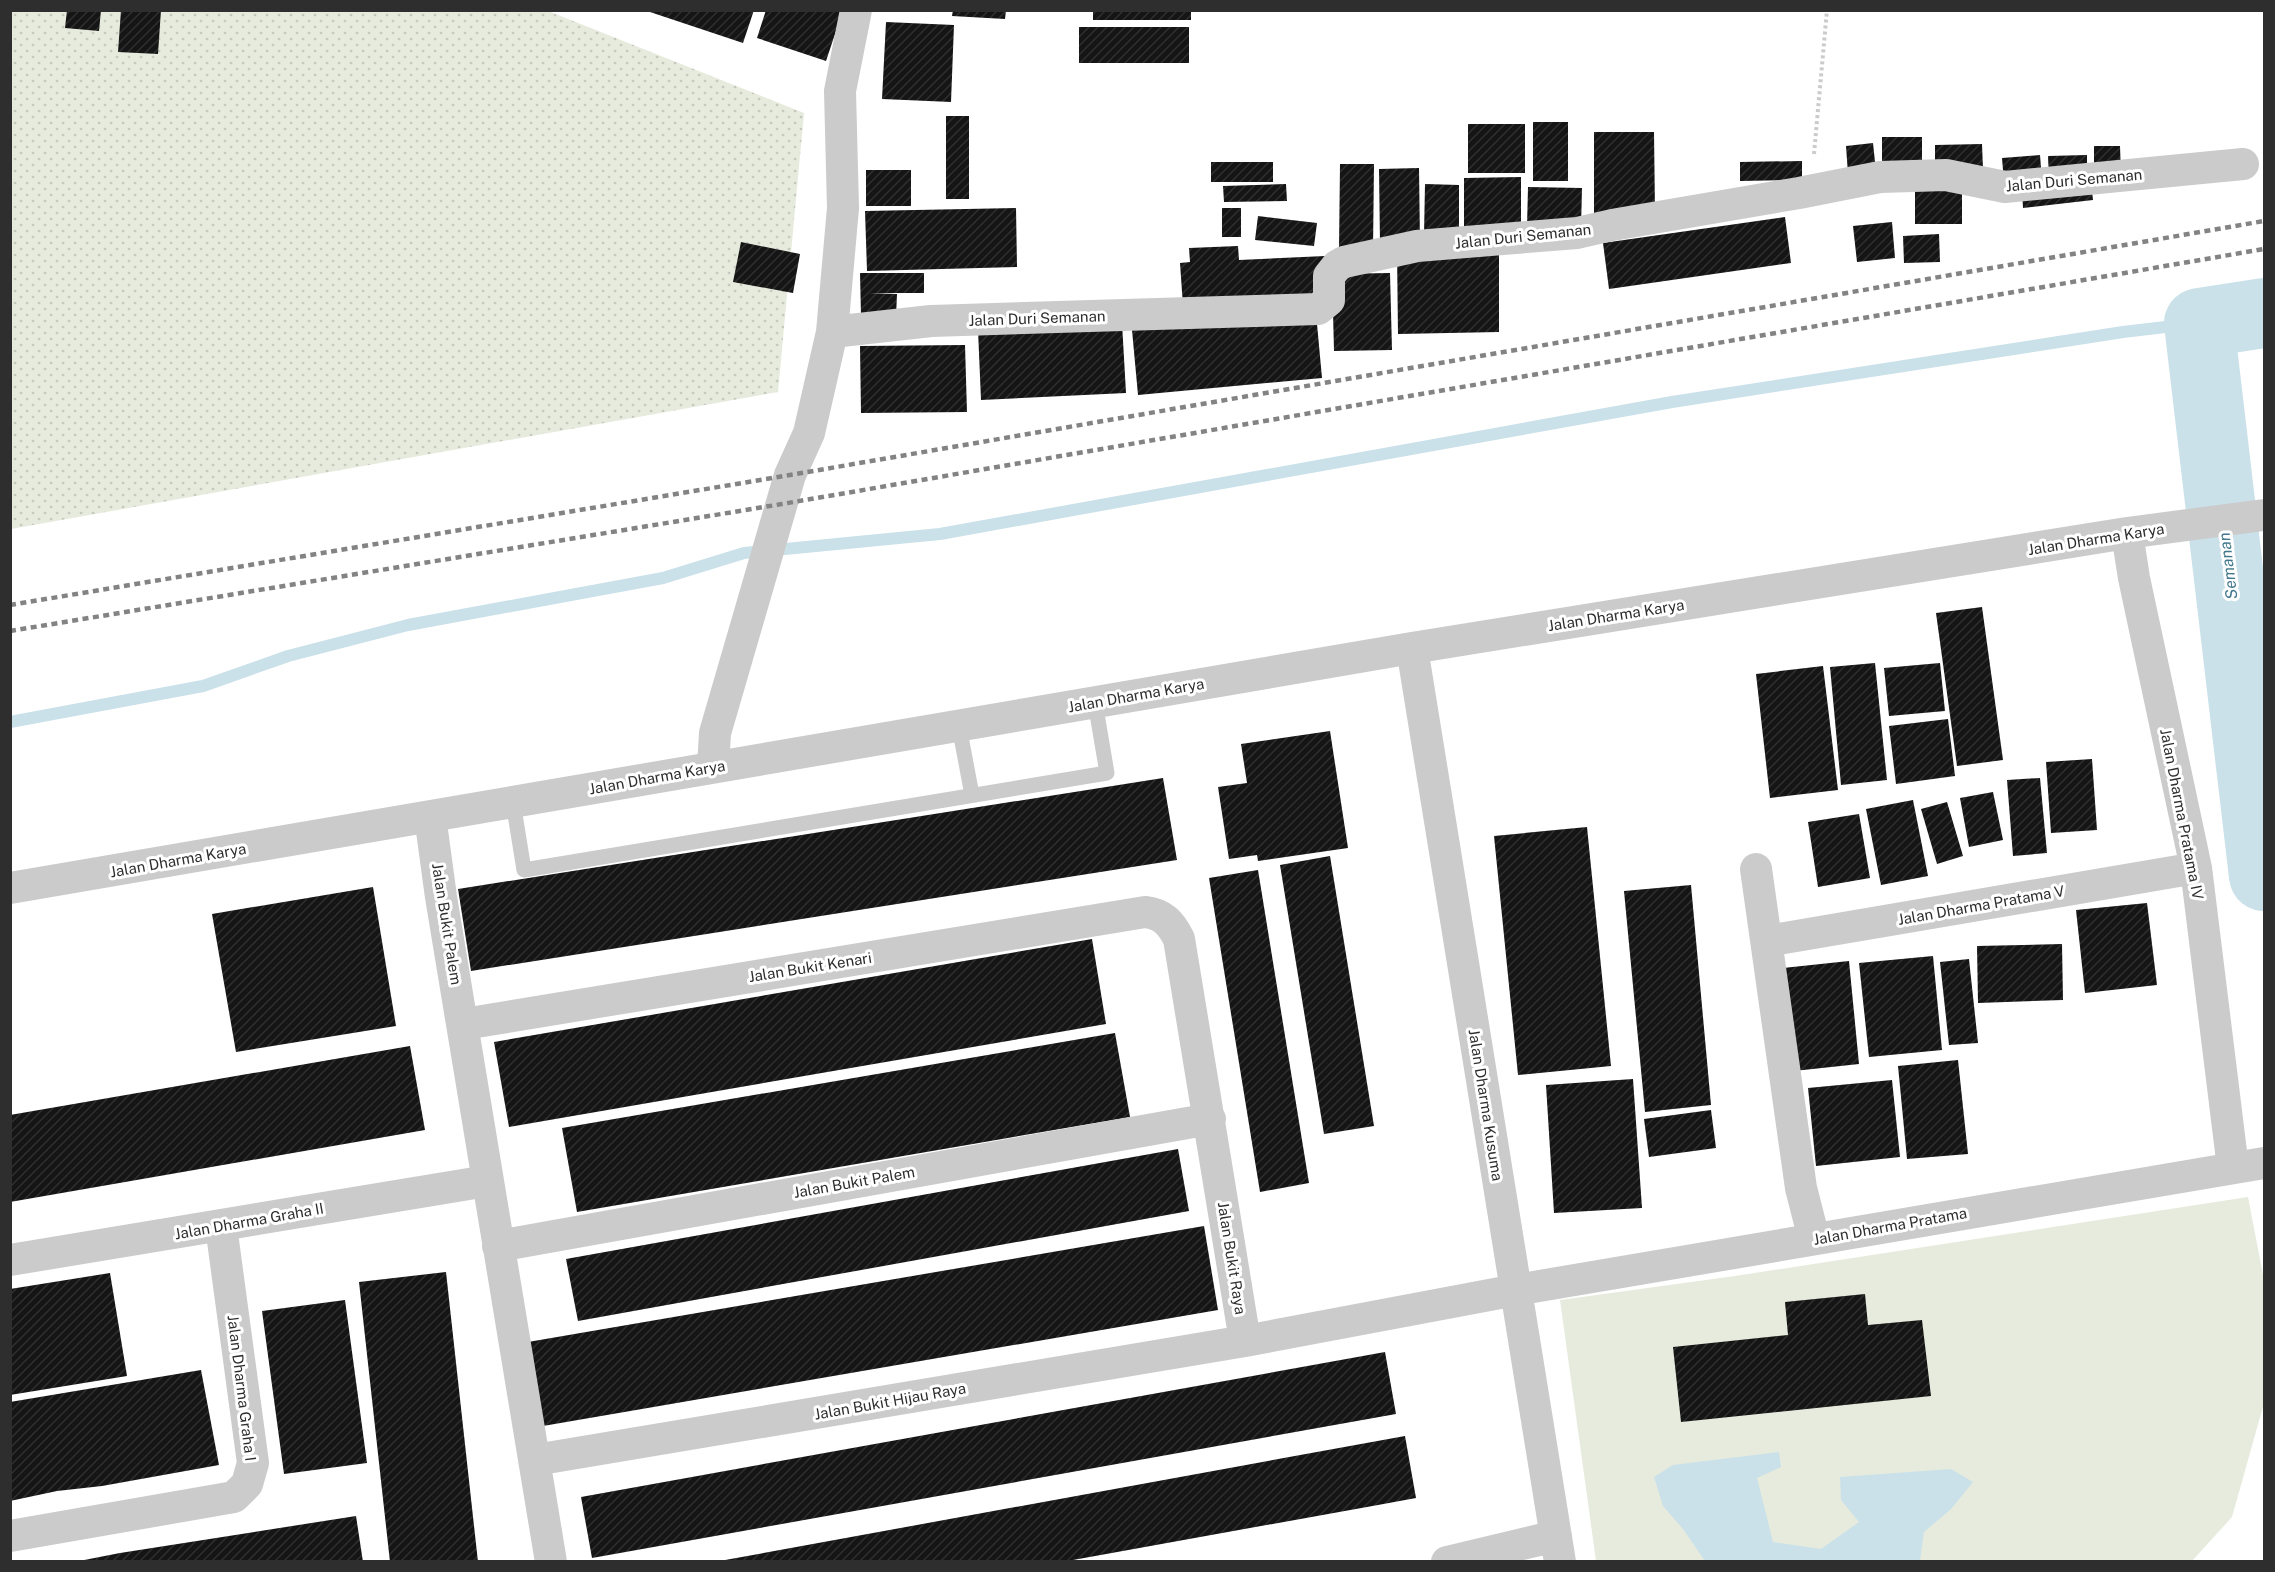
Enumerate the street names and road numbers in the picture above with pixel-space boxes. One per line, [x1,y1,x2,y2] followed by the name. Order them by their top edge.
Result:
[2005,166,2143,194] street label: Jalan Duri Semanan
[1454,220,1592,252] street label: Jalan Duri Semanan
[968,307,1106,329] street label: Jalan Duri Semanan
[2027,520,2165,558] street label: Jalan Dharma Karya
[1547,596,1685,634] street label: Jalan Dharma Karya
[1067,675,1205,715] street label: Jalan Dharma Karya
[2157,727,2207,901] street label: Jalan Dharma Pratama IV
[588,757,726,797] street label: Jalan Dharma Karya
[109,840,247,880] street label: Jalan Dharma Karya
[429,862,465,986] street label: Jalan Bukit Palem
[1896,882,2066,928] street label: Jalan Dharma Pratama V
[747,949,873,985] street label: Jalan Bukit Kenari
[1466,1028,1506,1182] street label: Jalan Dharma Kusuma
[792,1163,916,1201] street label: Jalan Bukit Palem
[173,1200,325,1242] street label: Jalan Dharma Graha II
[1215,1200,1249,1316] street label: Jalan Bukit Raya
[1812,1204,1968,1248] street label: Jalan Dharma Pratama
[225,1314,259,1462] street label: Jalan Dharma Graha I
[813,1379,967,1423] street label: Jalan Bukit Hijau Raya

